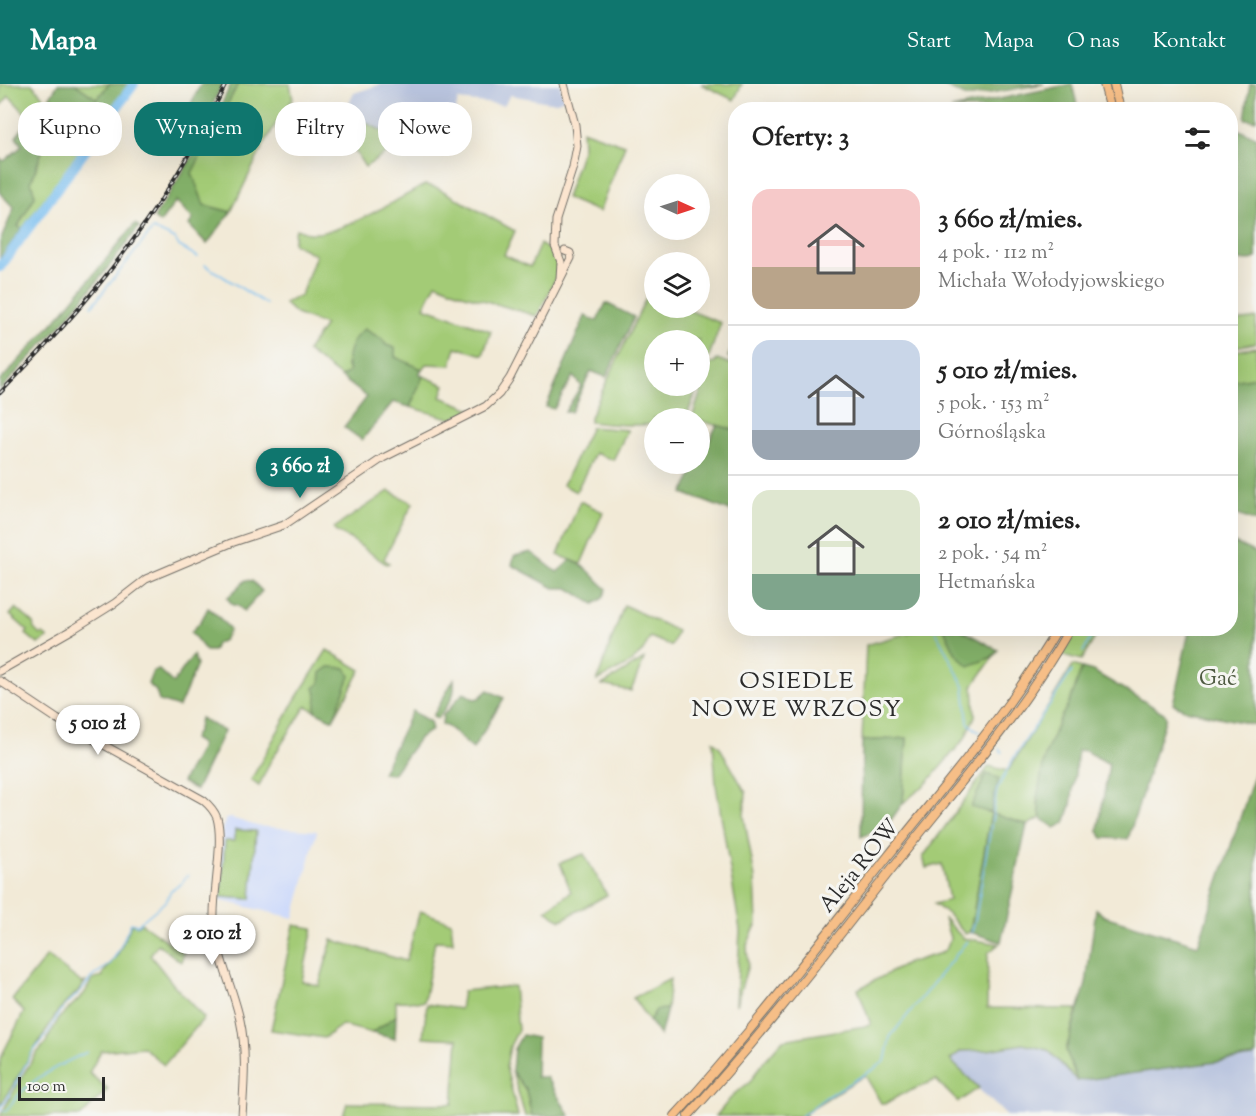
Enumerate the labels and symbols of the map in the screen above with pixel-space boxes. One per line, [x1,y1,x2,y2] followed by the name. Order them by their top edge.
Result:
[644,174,710,240] north arrow
[238,448,362,499] pin: 3 660 zł
[1199,664,1237,696] park label: Gać
[692,665,902,727] district label: OSIEDLE NOWE WRZOSY
[36,705,160,756] pin: 5 010 zł
[812,813,908,921] street label: Aleja ROW
[150,915,274,966] pin: 2 010 zł
[18,1074,105,1102] scale bar

